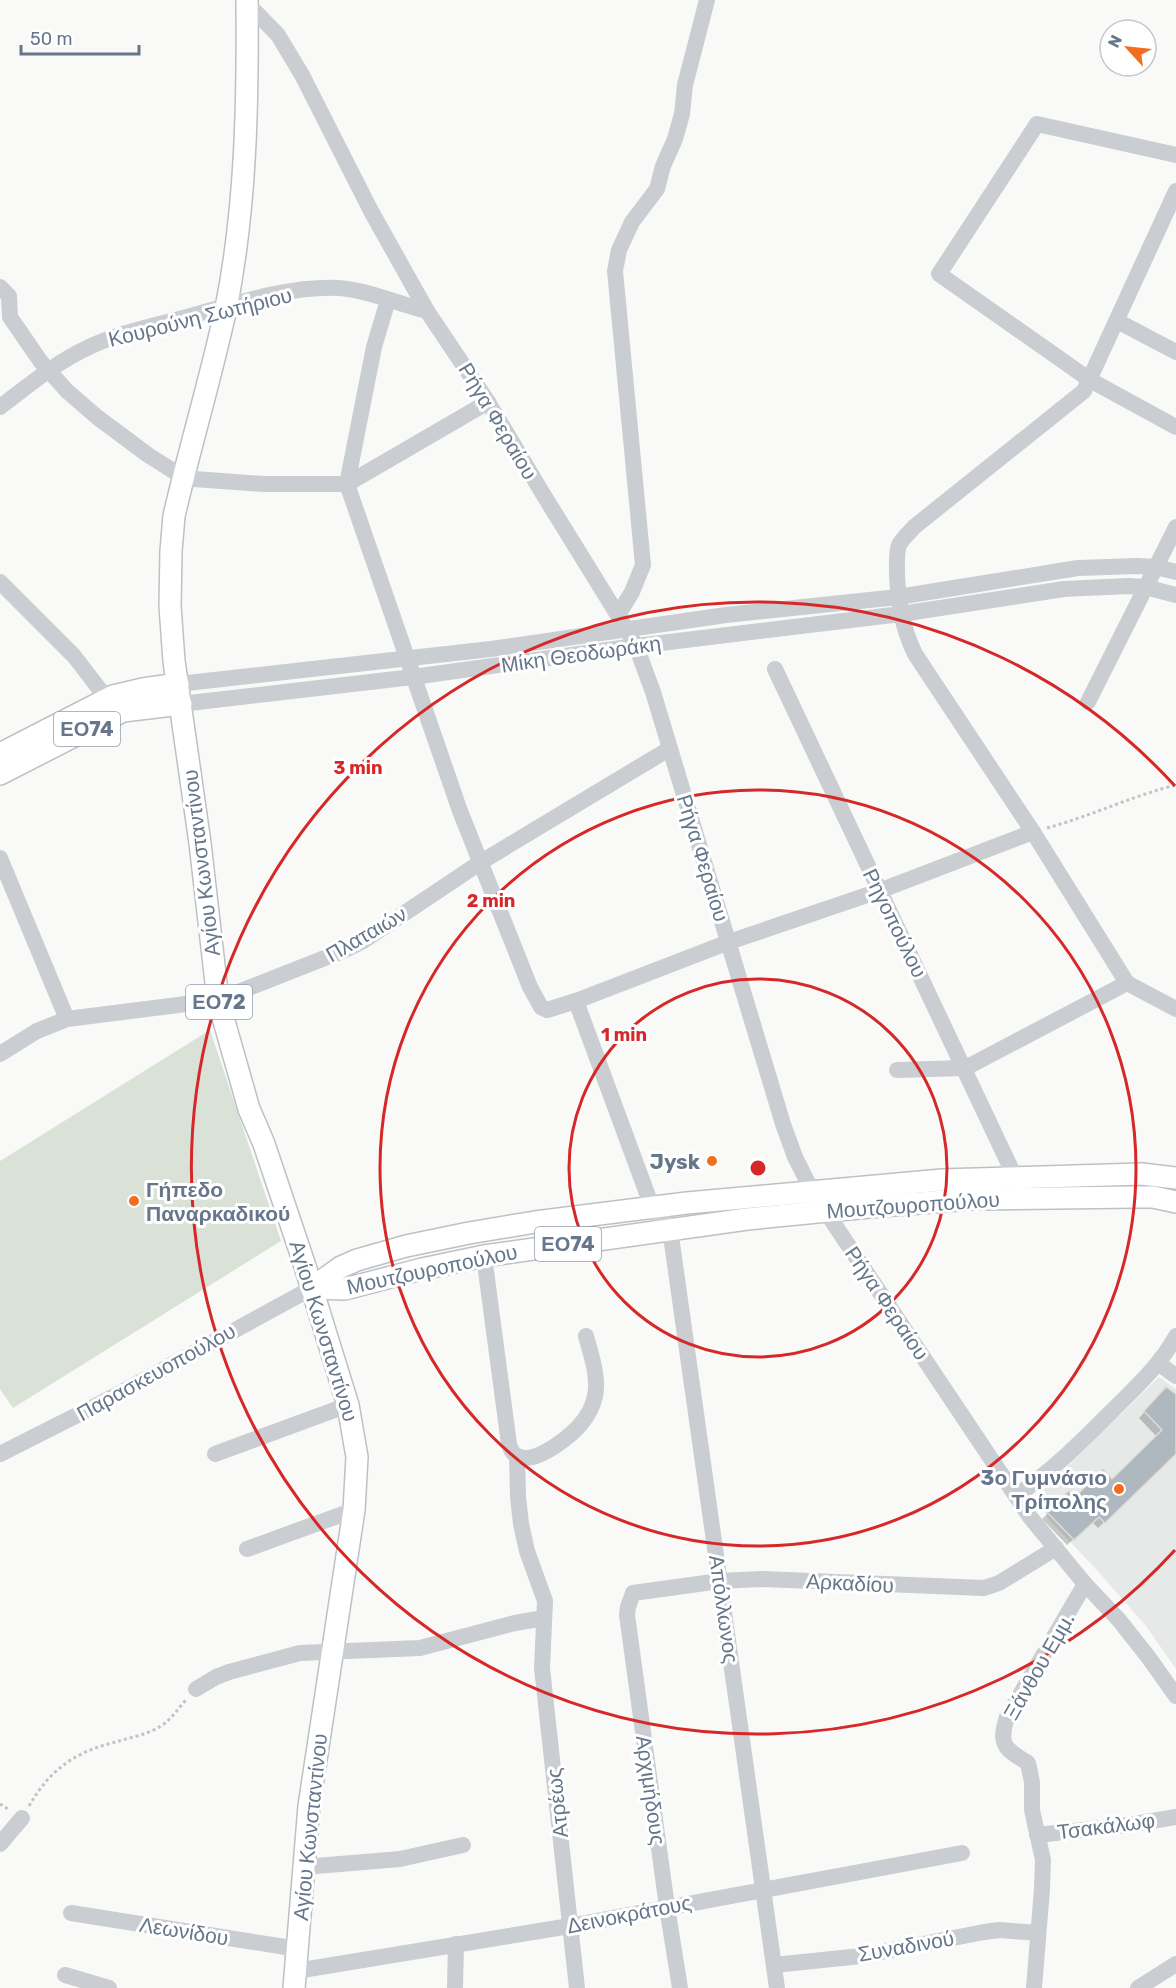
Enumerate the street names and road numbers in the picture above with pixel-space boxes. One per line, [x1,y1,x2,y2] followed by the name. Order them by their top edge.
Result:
[106,282,294,352] street label: Κουρούνη Σωτήριου
[453,358,543,484] street label: Ρήγα Φεραίου
[499,630,663,678] street label: Μίκη Θεοδωράκη
[54,712,120,746] road number: ΕΟ74
[177,768,225,958] street label: Αγίου Κωνσταντίνου
[672,791,734,925] street label: Ρήγα Φεραίου
[858,864,932,982] street label: Ρηγοπούλου
[321,901,411,967] street label: Πλαταιών
[186,985,252,1019] road number: ΕΟ72
[825,1186,1001,1224] street label: Μουτζουροπούλου
[535,1227,601,1261] road number: ΕΟ74
[285,1237,363,1425] street label: Αγίου Κωνσταντίνου
[344,1239,520,1299] street label: Μουτζουροπούλου
[840,1241,934,1365] street label: Ρήγα Φεραίου
[72,1318,240,1426] street label: Παρασκευοπούλου
[704,1553,744,1665] street label: Απόλλωνος
[805,1568,895,1598] street label: Αρκαδίου
[998,1608,1080,1724] street label: Ξάνθου Εμμ.
[288,1732,332,1922] street label: Αγίου Κωνσταντίνου
[631,1734,671,1846] street label: Αρχιμήδους
[541,1767,573,1839] street label: Ατρέως
[1056,1808,1156,1844] street label: Τσακάλωφ
[565,1890,693,1938] street label: Δεινοκράτους
[138,1912,230,1950] street label: Λεωνίδου
[856,1925,956,1967] street label: Συναδινού

